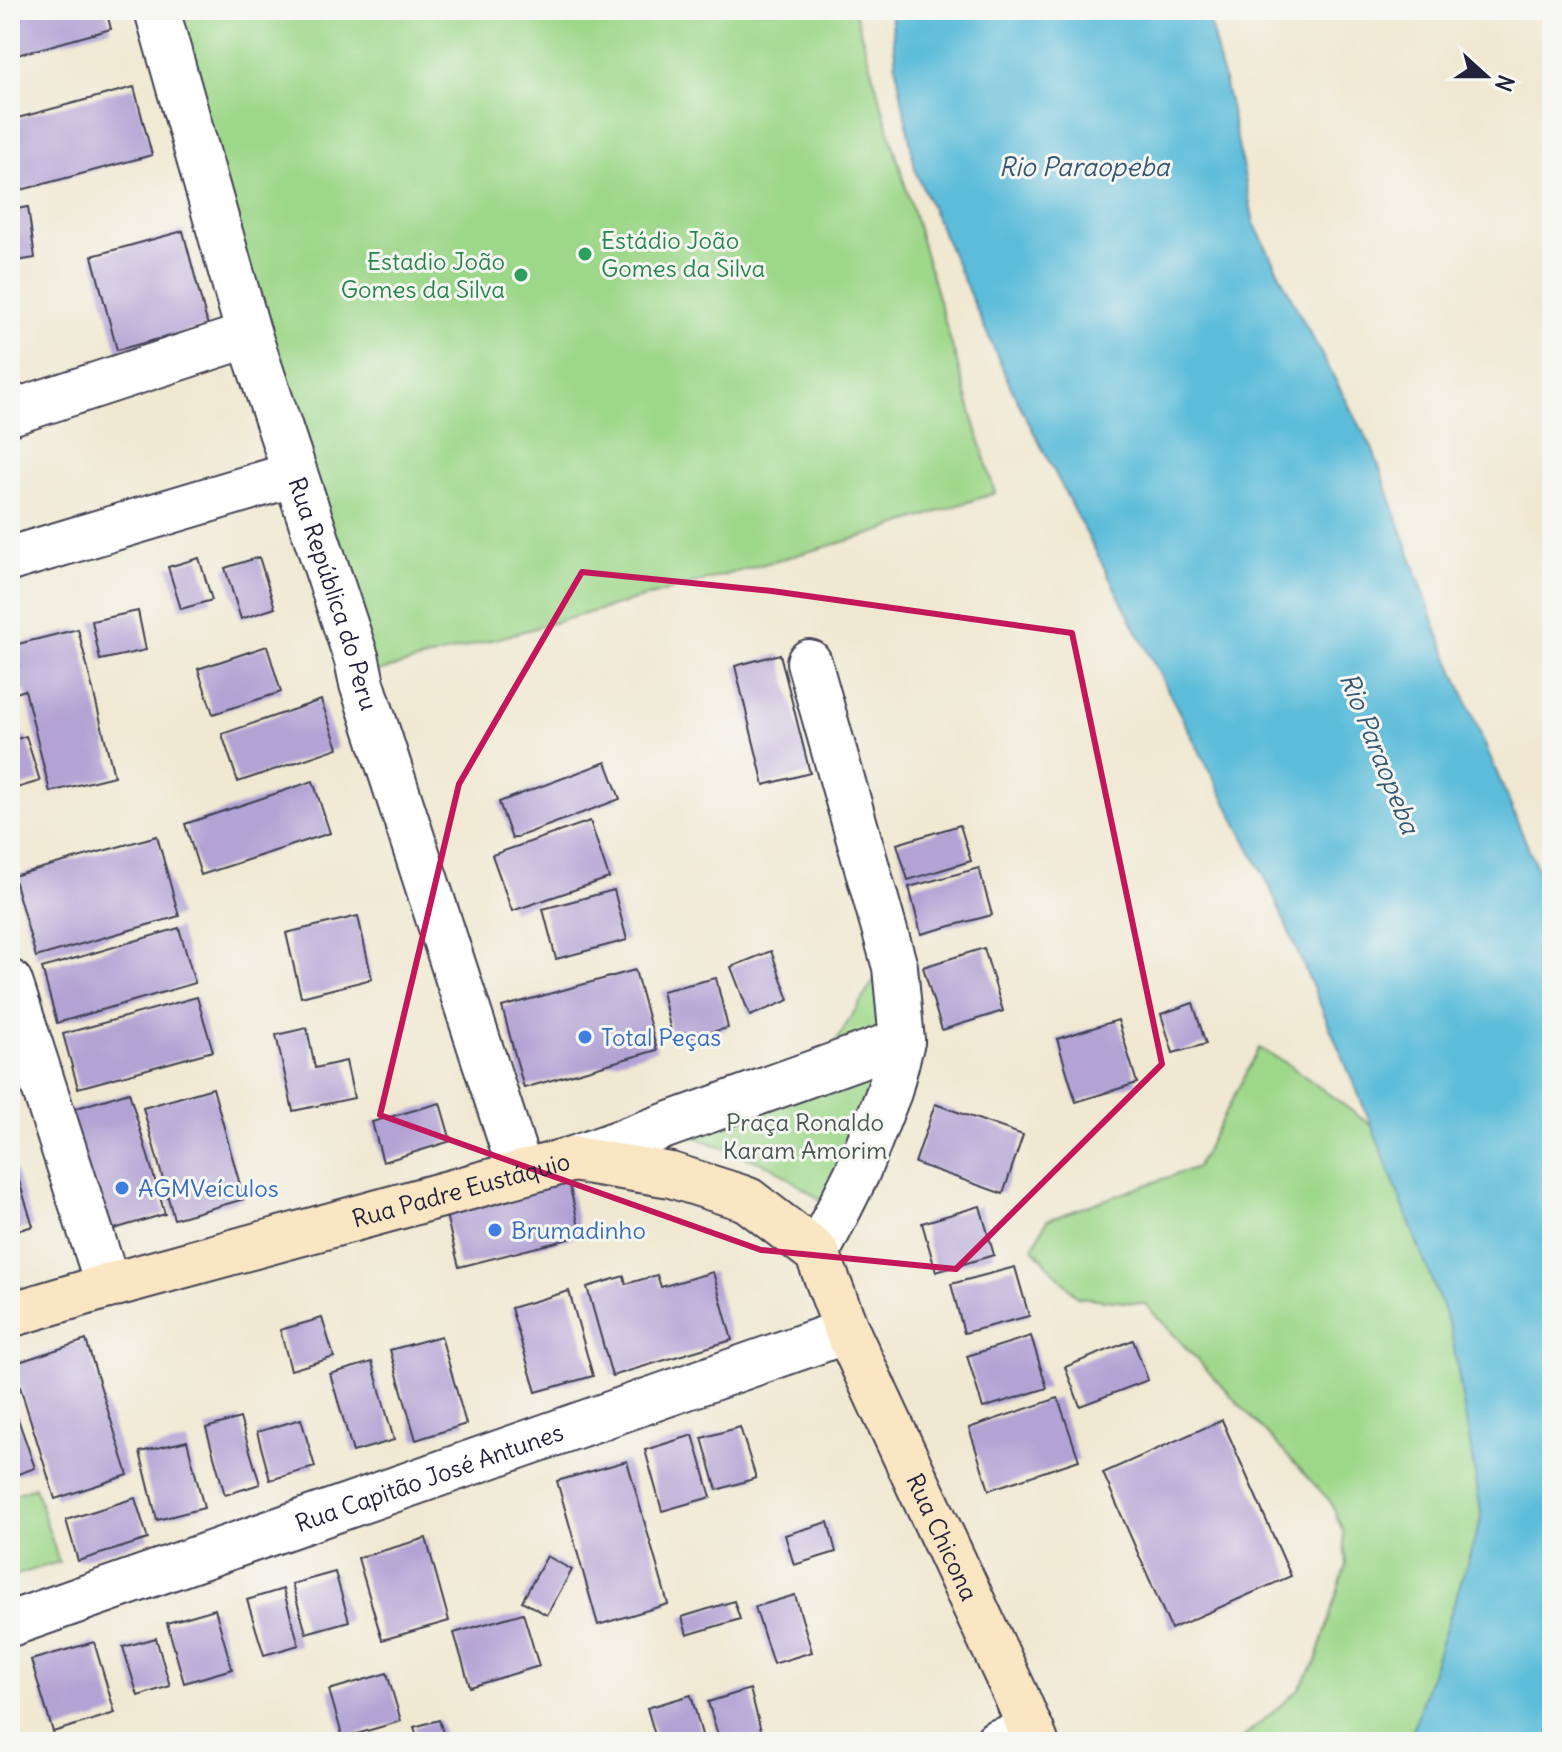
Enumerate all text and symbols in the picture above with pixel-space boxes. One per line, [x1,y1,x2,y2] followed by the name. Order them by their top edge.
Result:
[1446,36,1526,116] north arrow
[1489,71,1520,95] text: N
[999,150,1170,183] water label: Rio Paraopeba
[601,225,765,283] place label: Estádio João Gomes da Silva
[576,245,594,263] marker: Estádio João Gomes da Silva
[341,246,505,304] place label: Estadio João Gomes da Silva
[512,266,530,284] marker: Estadio João Gomes da Silva
[282,473,385,714] street label: Rua República do Peru
[1333,668,1428,839] water label: Rio Paraopeba
[601,1022,721,1052] place label: Total Peças
[576,1028,594,1046] marker: Total Peças
[723,1107,887,1165] park label: Praça Ronaldo Karam Amorim
[349,1146,573,1234] street label: Rua Padre Eustáquio
[138,1173,279,1203] place label: AGMVeículos
[113,1179,131,1197] marker: AGMVeículos
[511,1215,646,1245] place label: Brumadinho
[486,1221,504,1239] marker: Brumadinho
[291,1417,567,1538] street label: Rua Capitão José Antunes
[900,1469,985,1605] street label: Rua Chicona

